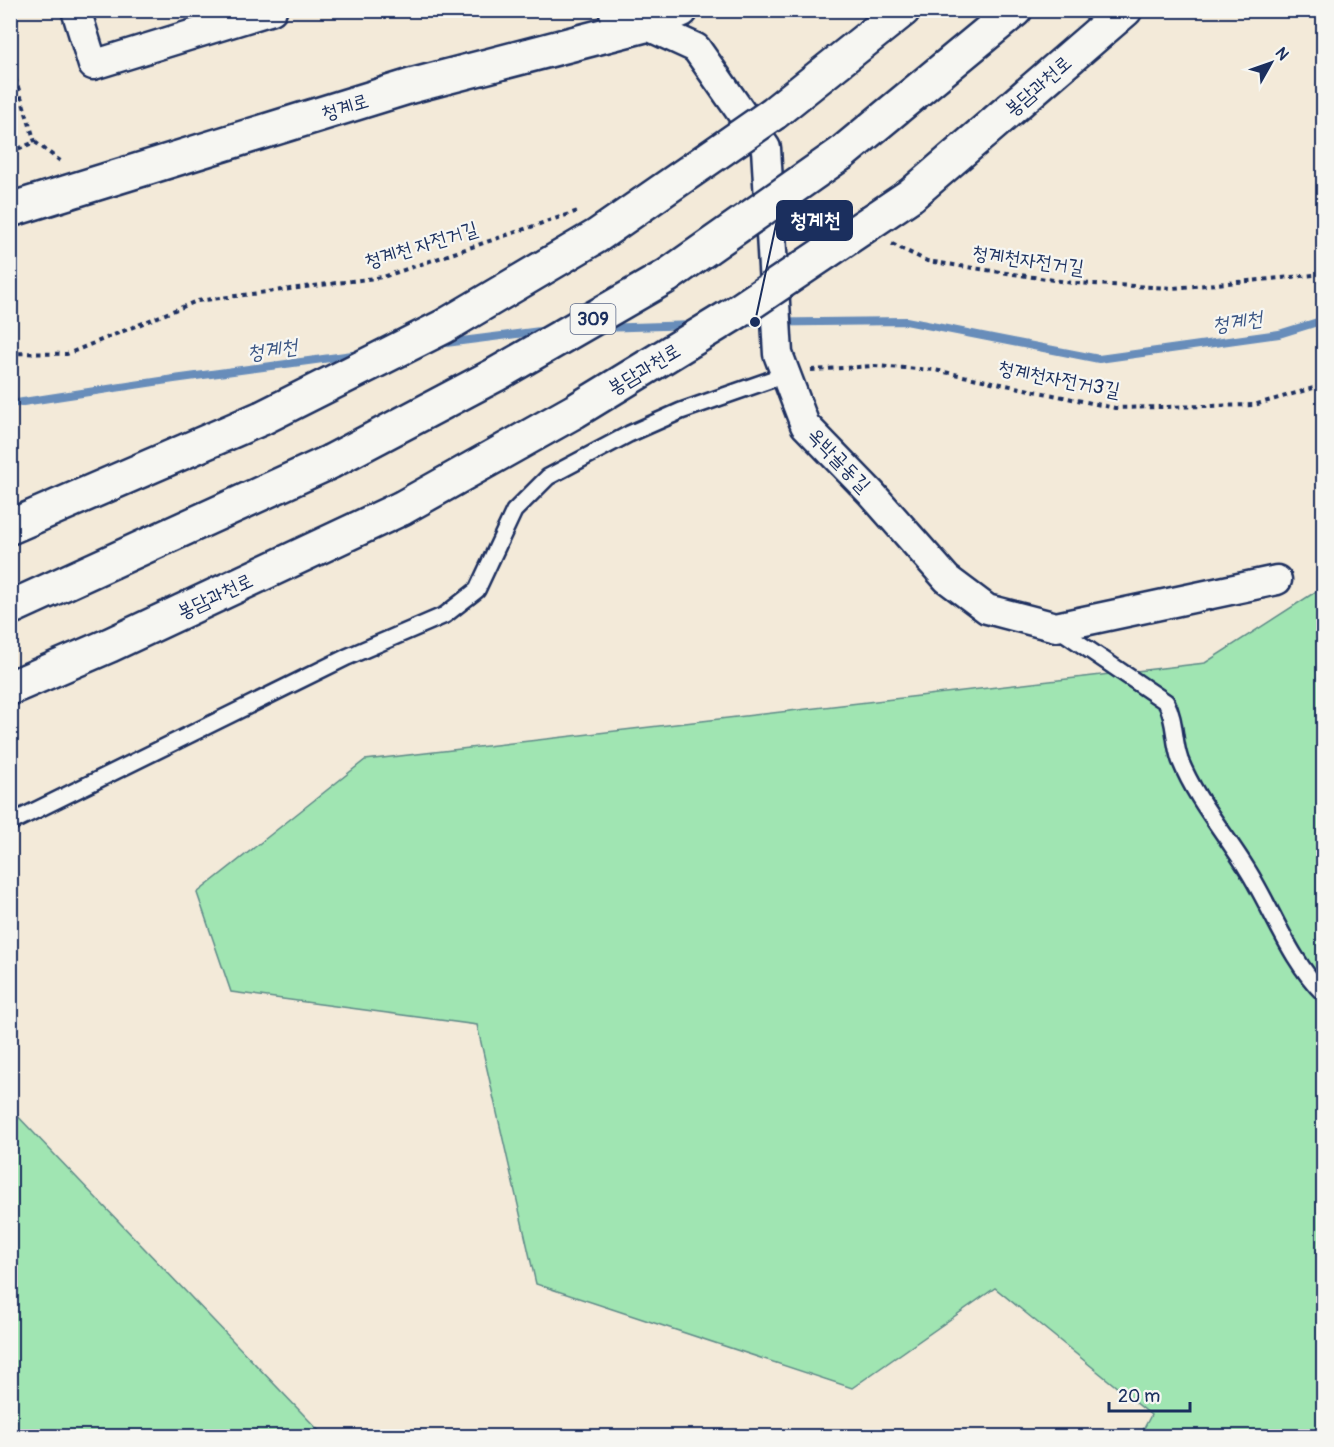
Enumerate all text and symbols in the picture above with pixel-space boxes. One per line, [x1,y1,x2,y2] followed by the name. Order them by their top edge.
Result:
[1241,33,1301,93] north arrow
[1271,43,1293,65] text: N
[999,50,1077,122] street label: 봉담과천로
[318,88,372,126] street label: 청계로
[777,201,852,240] callout: 청계천
[790,207,840,234] text: 청계천
[361,216,481,274] street label: 청계천 자전거길
[970,240,1086,280] street label: 청계천자전거길
[570,304,616,334] road number: 309
[1210,305,1266,339] water label: 청계천
[245,333,301,367] water label: 청계천
[603,338,685,400] street label: 봉담과천로
[996,355,1122,403] street label: 청계천자전거3길
[802,422,876,498] street label: 옥박골동길
[173,568,257,624] street label: 봉담과천로
[1109,1375,1190,1413] scale bar
[1118,1385,1160,1408] text: 20 m

